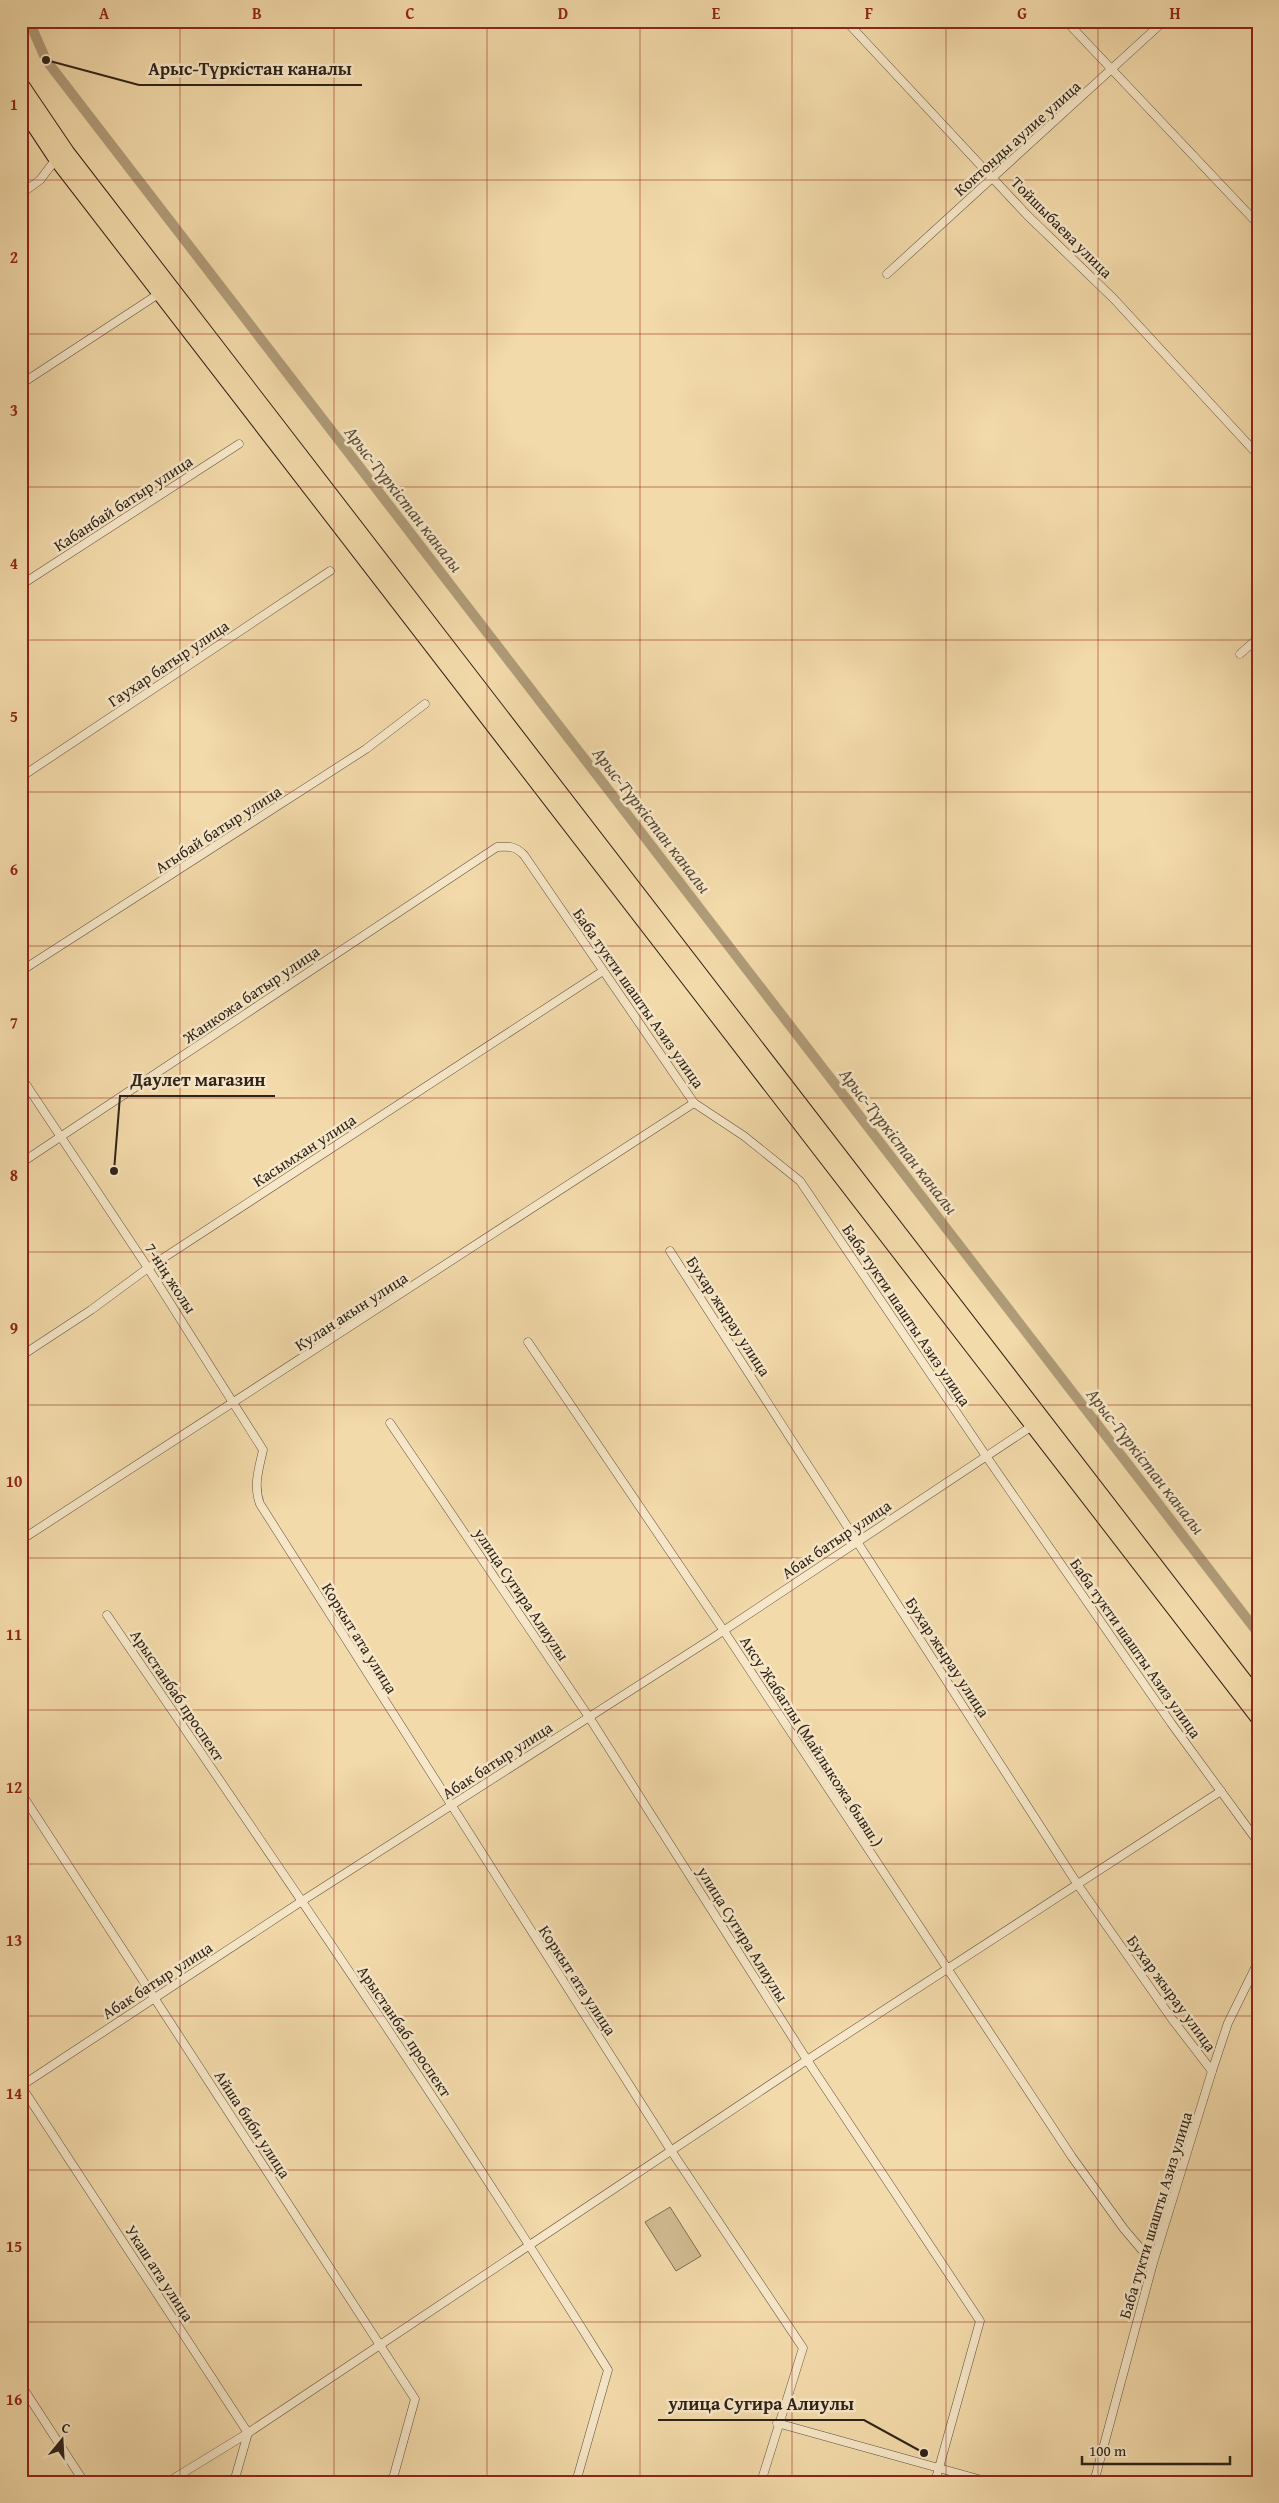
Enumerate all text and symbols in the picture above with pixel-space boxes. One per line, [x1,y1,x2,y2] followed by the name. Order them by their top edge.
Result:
[99,1,110,25] text: A
[252,1,262,25] text: B
[405,1,415,25] text: C
[558,1,568,25] text: D
[712,1,721,25] text: E
[865,1,873,25] text: F
[1017,1,1027,25] text: G
[1169,1,1181,25] text: H
[139,52,362,85] callout: Арыс-Түркістан каналы
[148,55,352,82] text: Арыс-Түркістан каналы
[948,74,1086,202] street label: Коктонды аулие улица
[10,92,18,116] text: 1
[1006,171,1119,284] street label: Тойшыбаева улица
[10,245,18,269] text: 2
[10,398,18,422] text: 3
[337,419,470,578] water label: Арыс-Түркістан каналы
[49,449,198,557] street label: Кабанбай батыр улица
[10,551,18,575] text: 4
[103,613,234,713] street label: Гаухар батыр улица
[10,704,18,728] text: 5
[585,740,718,899] water label: Арыс-Түркістан каналы
[150,779,286,879] street label: Агыбай батыр улица
[10,857,18,881] text: 6
[567,903,711,1093] street label: Баба тукти шашты Азиз улица
[177,939,325,1049] street label: Жанкожа батыр улица
[10,1010,18,1034] text: 7
[832,1061,965,1220] water label: Арыс-Түркістан каналы
[120,1063,275,1096] callout: Даулет магазин
[129,1066,266,1093] text: Даулет магазин
[248,1107,361,1192] street label: Касымхан улица
[10,1163,18,1187] text: 8
[837,1219,977,1411] street label: Баба тукти шашты Азиз улица
[139,1238,203,1318] street label: 7-нің жолы
[681,1251,777,1381] street label: Бухар жырау улица
[290,1265,413,1357] street label: Кулан акын улица
[10,1316,18,1340] text: 9
[1079,1381,1212,1540] water label: Арыс-Түркістан каналы
[6,1469,22,1493] text: 10
[776,1493,896,1585] street label: Абак батыр улица
[468,1522,576,1665] street label: улица Сугира Алиулы
[1064,1553,1208,1743] street label: Баба тукти шашты Азиз улица
[316,1578,404,1699] street label: Коркыт ата улица
[900,1592,996,1722] street label: Бухар жырау улица
[6,1622,22,1646] text: 11
[125,1624,231,1766] street label: Арыстанбаб проспект
[735,1631,889,1851] street label: Аксу Жабаглы (Майлыкожа бывш.)
[437,1715,557,1805] street label: Абак батыр улица
[6,1775,22,1799] text: 12
[691,1861,794,2006] street label: улица Сугира Алиулы
[533,1920,623,2040] street label: Коркыт ата улица
[6,1928,22,1952] text: 13
[1121,1930,1223,2057] street label: Бухар жырау улица
[97,1935,217,2025] street label: Абак батыр улица
[352,1960,458,2102] street label: Арыстанбаб проспект
[209,2065,297,2183] street label: Айша биби улица
[6,2081,22,2105] text: 14
[1112,2108,1198,2321] street label: Баба тукти шашты Азиз улица
[120,2220,201,2326] street label: Укаш ата улица
[6,2234,22,2258] text: 15
[6,2387,22,2411] text: 16
[658,2387,864,2420] callout: улица Сугира Алиулы
[667,2390,854,2417] text: улица Сугира Алиулы
[38,2416,88,2466] north arrow
[59,2417,73,2438] text: С
[1082,2433,1229,2465] scale bar
[1089,2440,1127,2461] text: 100 m

